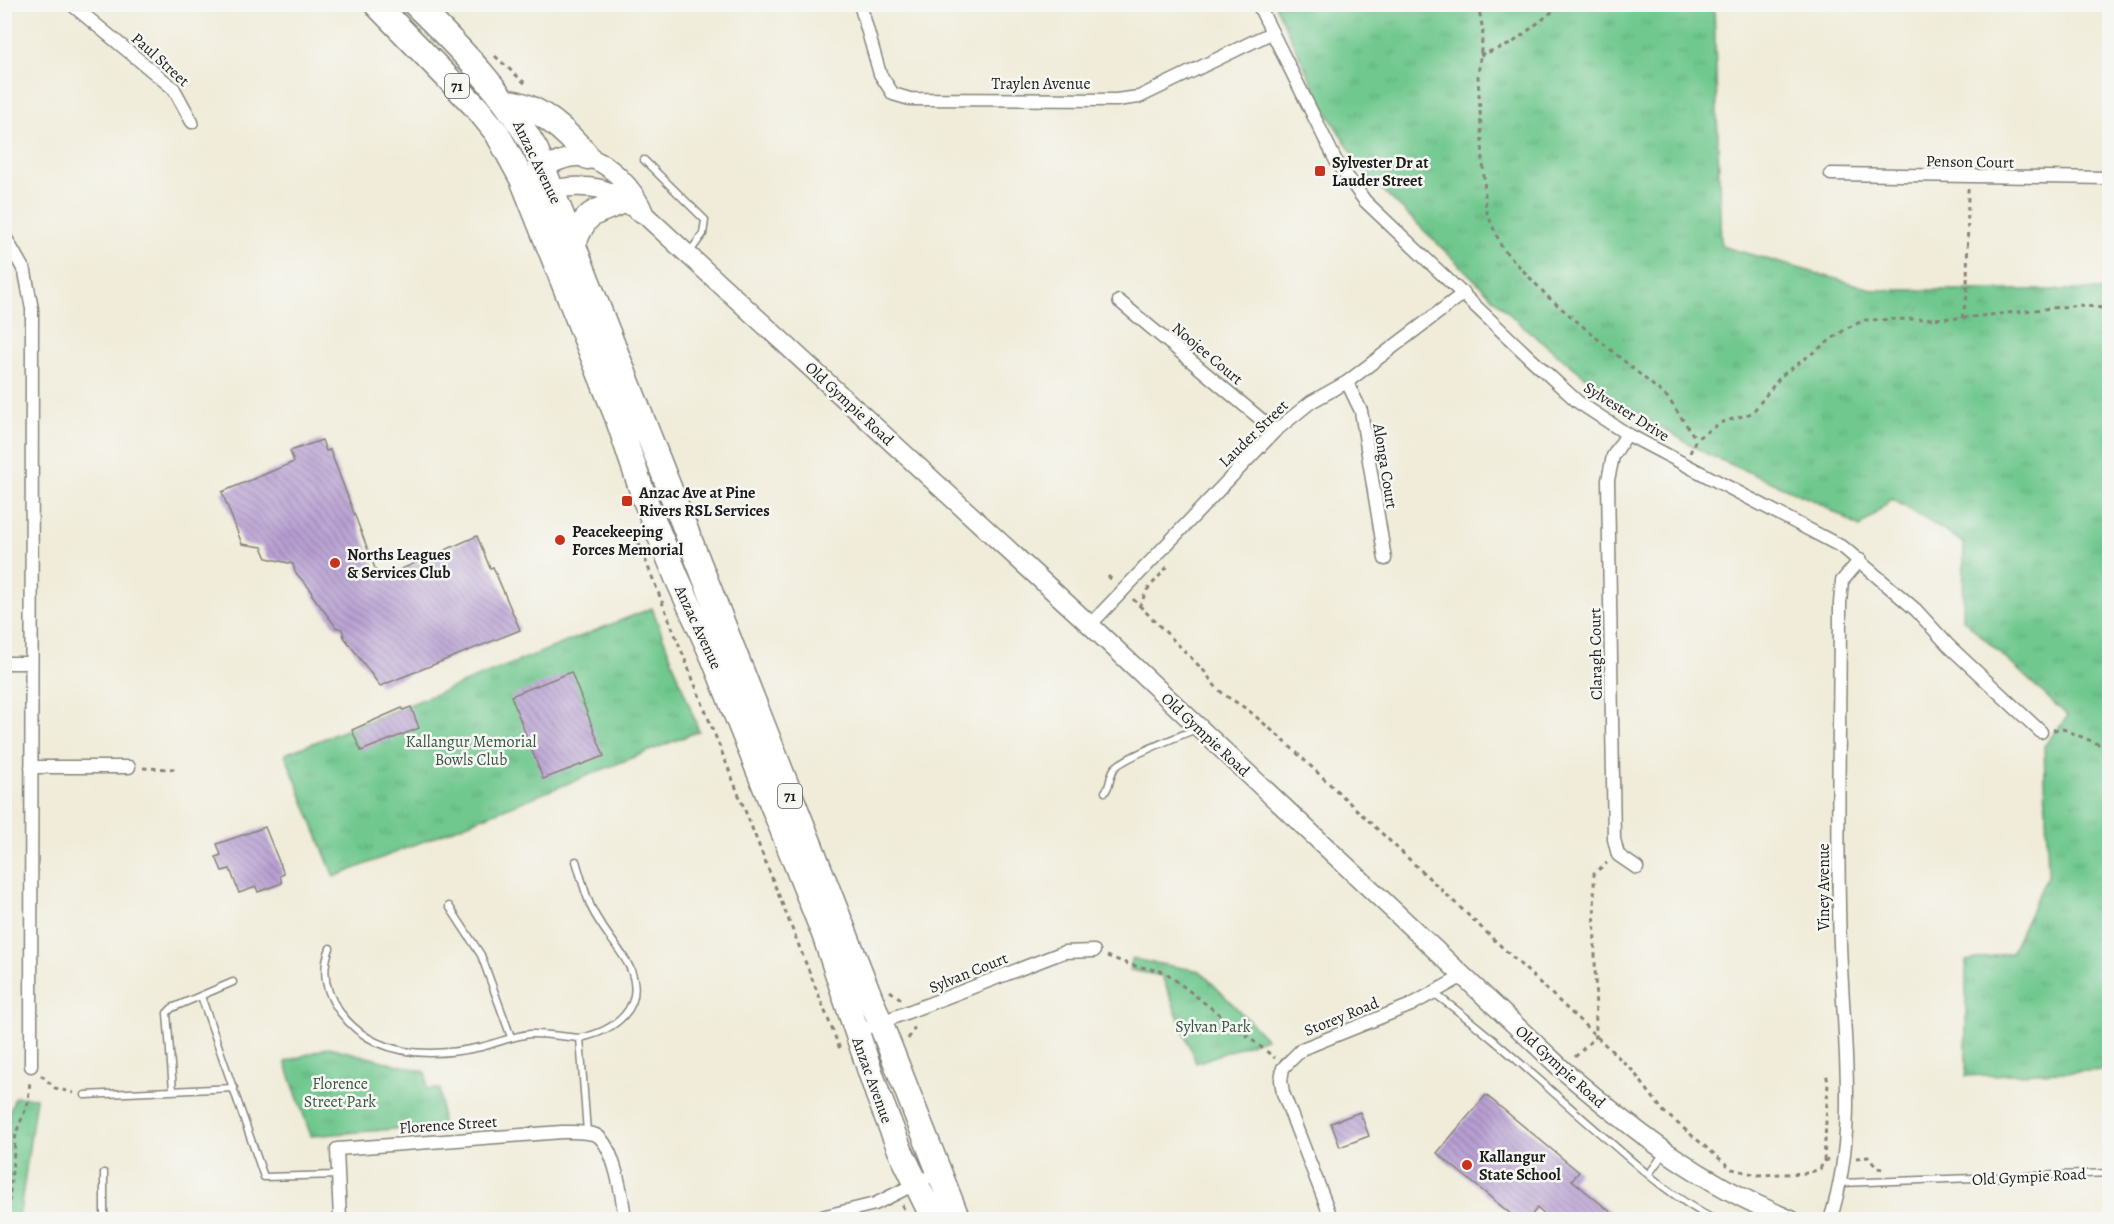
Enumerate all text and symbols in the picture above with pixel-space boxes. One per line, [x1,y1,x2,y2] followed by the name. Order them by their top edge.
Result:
[127,28,194,92] street label: Paul Street
[991,73,1091,95] street label: Traylen Avenue
[445,74,469,98] road number: 71
[507,116,567,208] street label: Anzac Avenue
[1926,150,2014,174] street label: Penson Court
[1332,152,1429,192] place label: Sylvester Dr at Lauder Street
[1313,164,1327,178] marker: Sylvester Dr at Lauder Street
[1167,318,1248,390] street label: Noojee Court
[800,357,899,451] street label: Old Gympie Road
[1579,377,1674,447] street label: Sylvester Drive
[1214,395,1293,472] street label: Lauder Street
[1367,421,1403,510] street label: Alonga Court
[638,482,770,522] place label: Anzac Ave at Pine Rivers RSL Services
[620,494,634,508] marker: Anzac Ave at Pine Rivers RSL Services
[572,521,684,561] place label: Peacekeeping Forces Memorial
[553,533,567,547] marker: Peacekeeping Forces Memorial
[347,544,451,584] place label: Norths Leagues & Services Club
[328,556,342,570] marker: Norths Leagues & Services Club
[669,581,727,673] street label: Anzac Avenue
[1584,608,1608,700] street label: Claragh Court
[1156,688,1255,782] street label: Old Gympie Road
[405,731,537,771] park label: Kallangur Memorial Bowls Club
[778,784,802,808] road number: 71
[1813,843,1835,932] street label: Viney Avenue
[926,947,1011,999] street label: Sylvan Court
[1301,992,1382,1042] street label: Storey Road
[1175,1016,1251,1038] park label: Sylvan Park
[1511,1020,1610,1113] street label: Old Gympie Road
[846,1033,898,1126] street label: Anzac Avenue
[304,1073,376,1113] park label: Florence Street Park
[398,1111,498,1139] street label: Florence Street
[1479,1146,1562,1186] place label: Kallangur State School
[1460,1158,1474,1172] marker: Kallangur State School
[1971,1163,2087,1191] street label: Old Gympie Road

